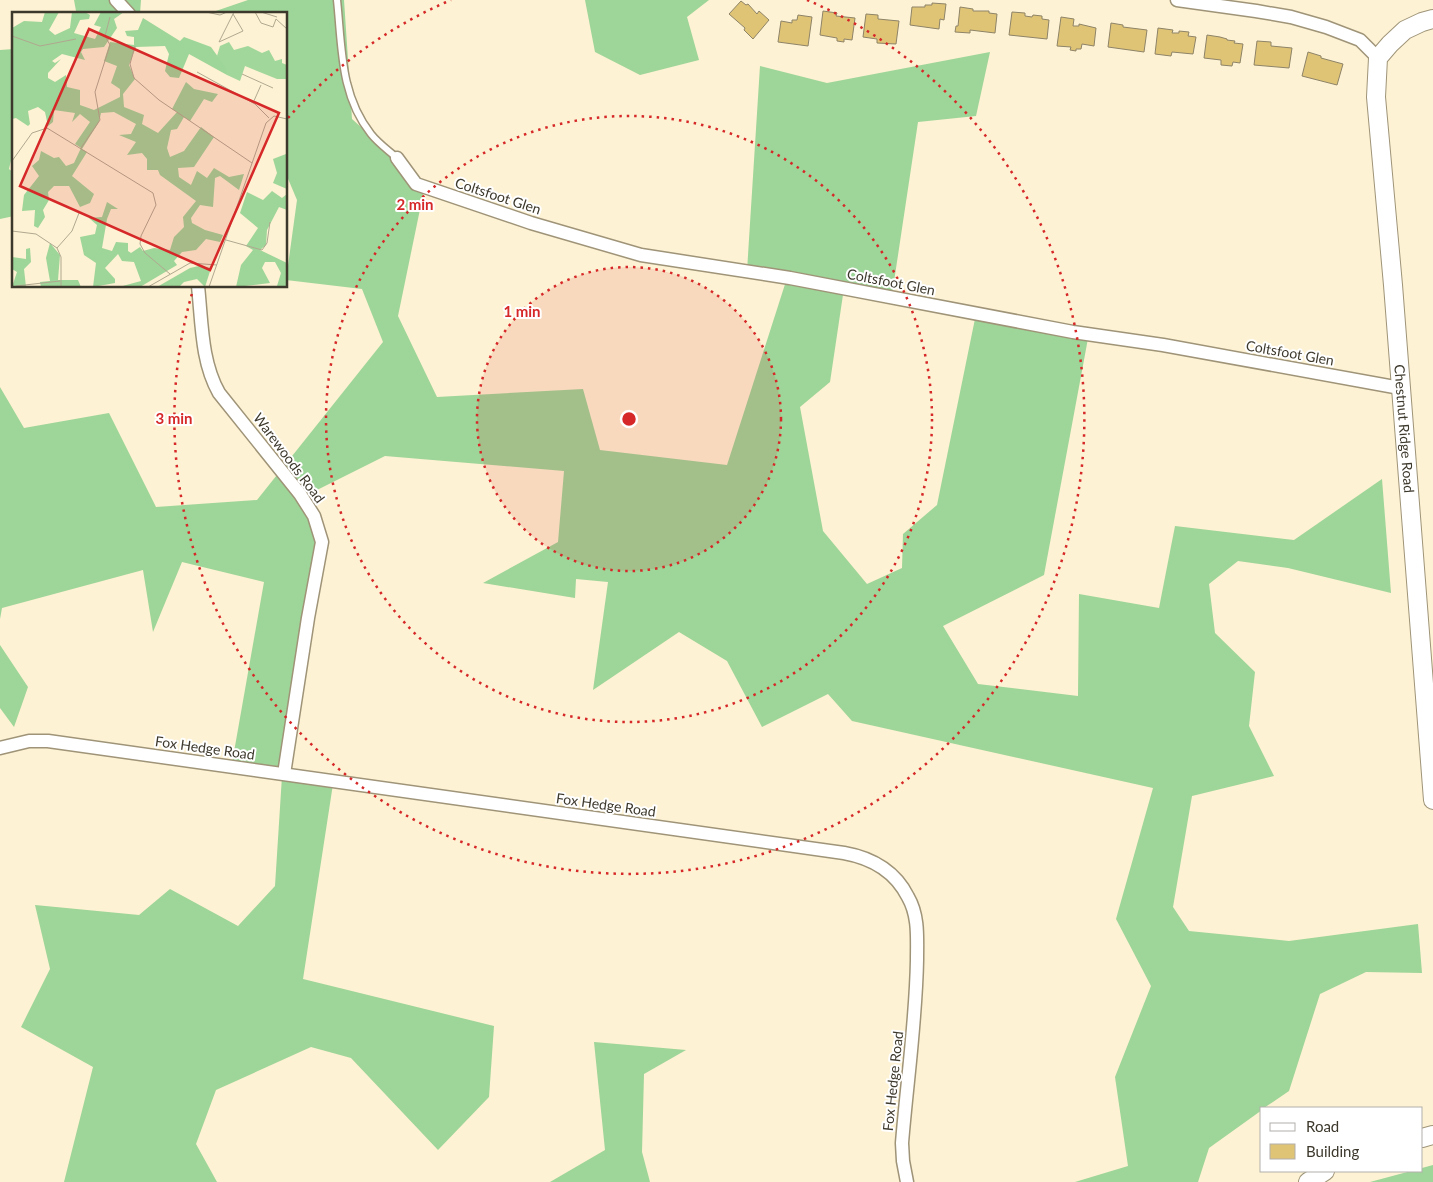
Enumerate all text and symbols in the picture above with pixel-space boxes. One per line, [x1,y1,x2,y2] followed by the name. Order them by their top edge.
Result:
[12,12,288,288] inset map
[453,174,543,217] street label: Coltsfoot Glen
[396,195,434,213] text: 2 min
[846,265,937,298] street label: Coltsfoot Glen
[503,302,541,320] text: 1 min
[1245,336,1336,369] street label: Coltsfoot Glen
[1391,364,1418,494] street label: Chestnut Ridge Road
[155,409,193,427] text: 3 min
[250,409,329,506] street label: Warewoods Road
[620,410,638,428] centre of rings
[154,732,256,763] street label: Fox Hedge Road
[555,789,657,820] street label: Fox Hedge Road
[879,1030,906,1132] street label: Fox Hedge Road
[1260,1107,1423,1172] legend
[1306,1117,1339,1135] text: Road
[1306,1142,1359,1160] text: Building

